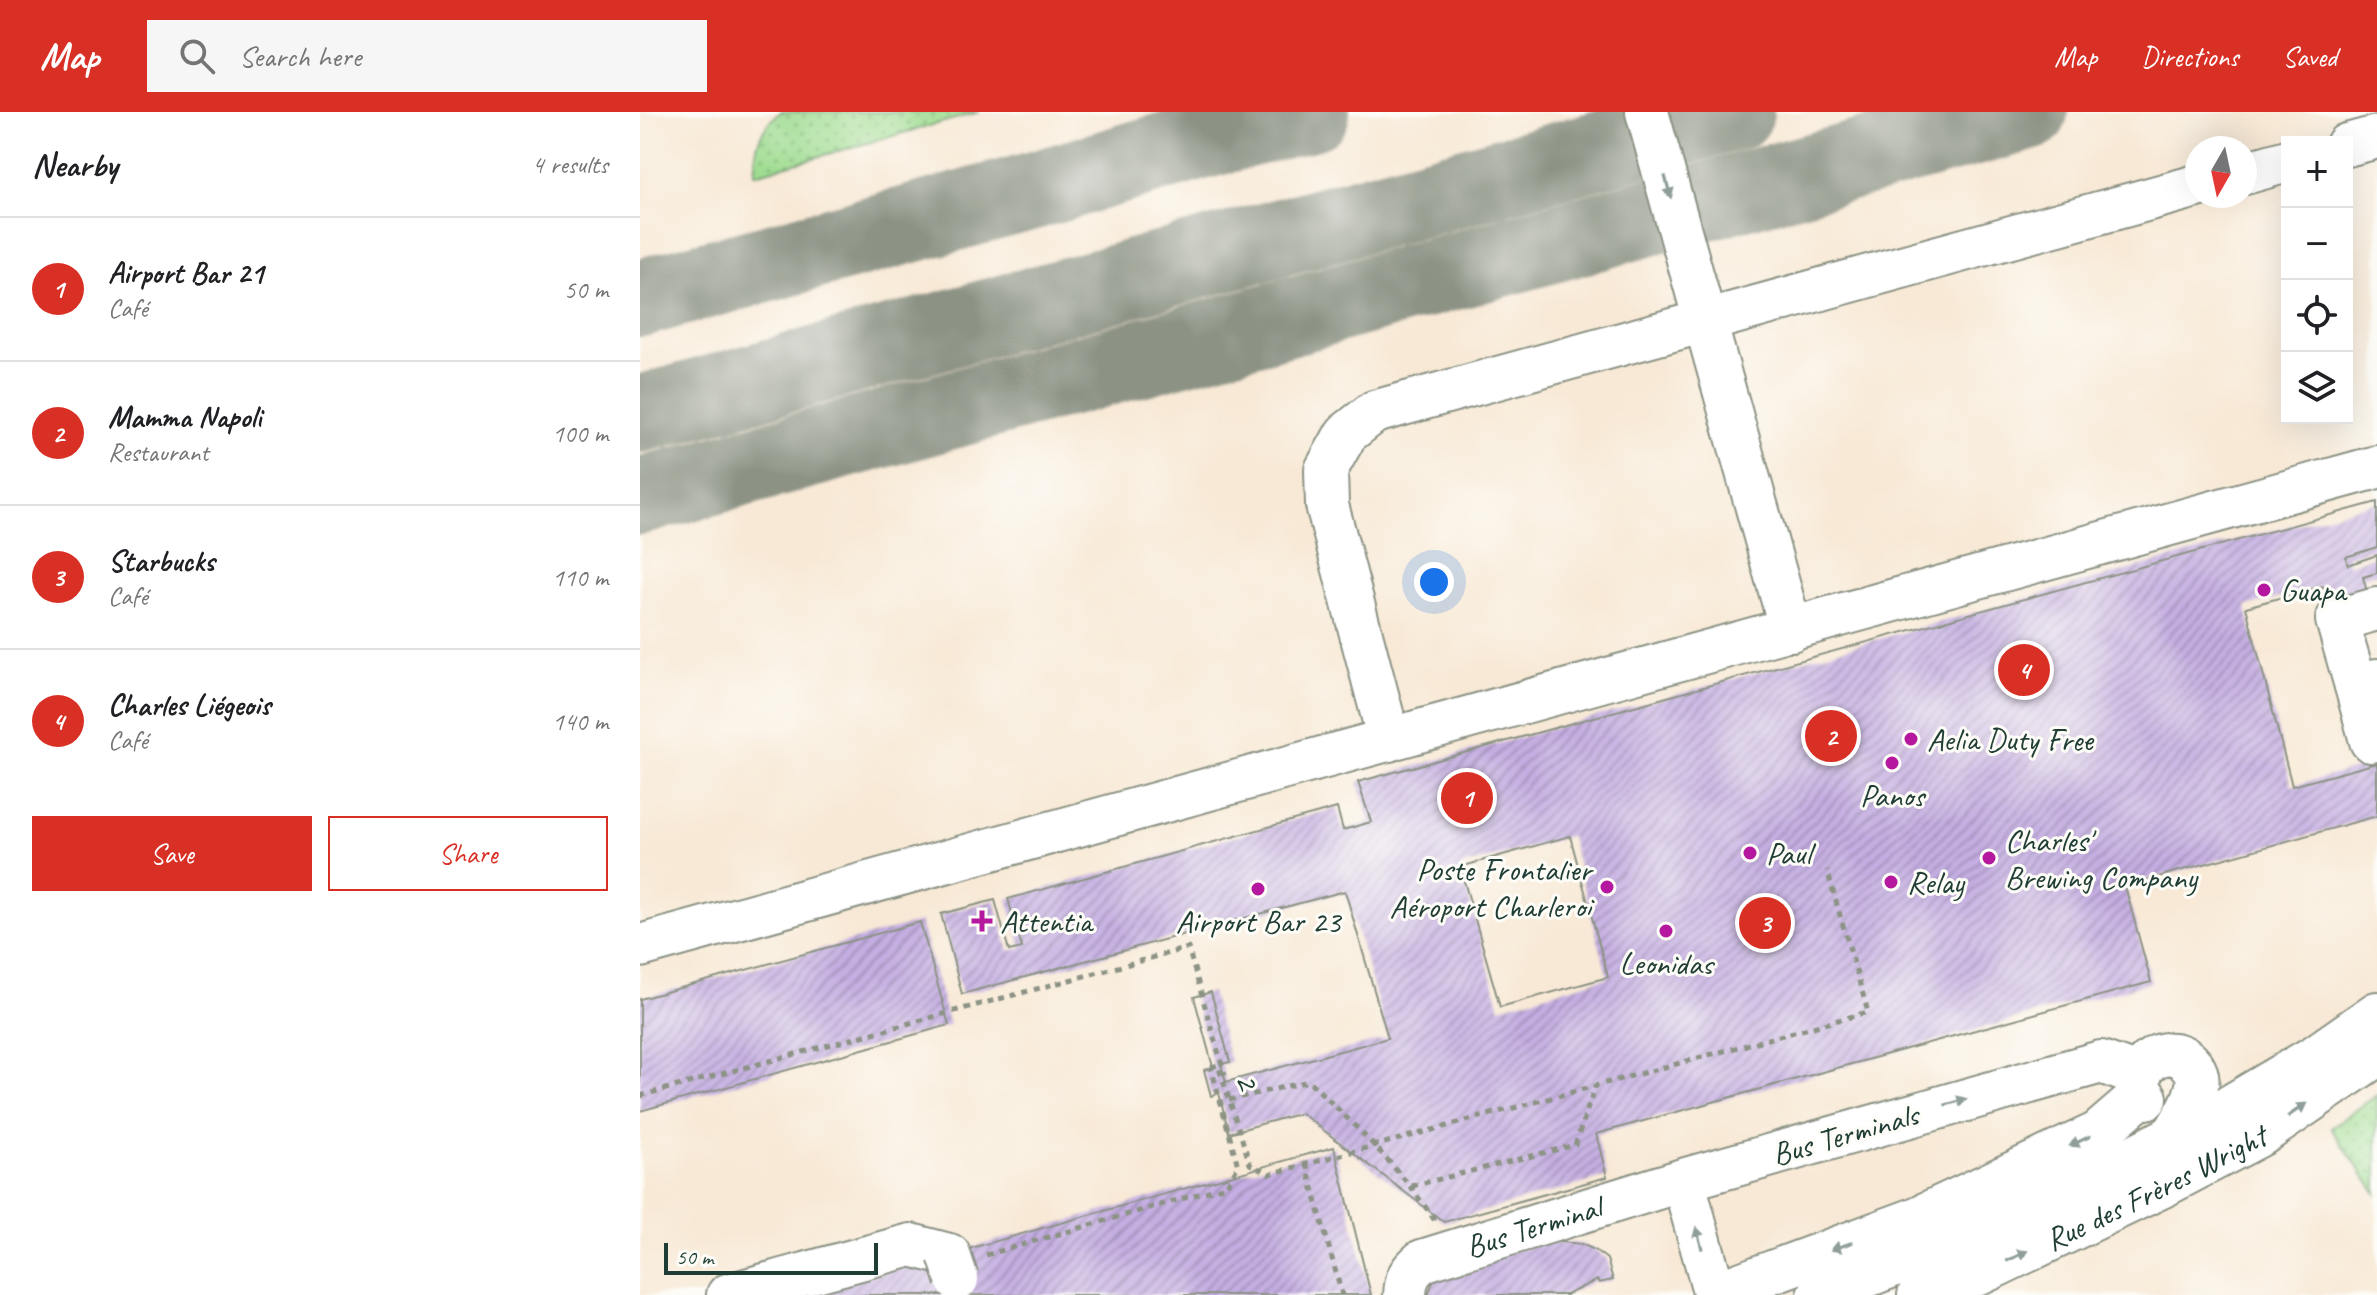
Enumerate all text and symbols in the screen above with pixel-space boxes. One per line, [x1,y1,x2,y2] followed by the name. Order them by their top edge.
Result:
[147,20,707,92] search box
[40,33,99,80] text: Map
[175,34,219,78] icon: search
[239,37,361,75] text: Search here
[2054,39,2097,74] text: Map
[2141,39,2239,74] text: Directions
[2283,39,2337,74] text: Saved
[2185,136,2257,208] north arrow
[2281,136,2353,424] map controls
[2281,136,2353,208] button: +
[32,143,118,186] text: Nearby
[532,148,608,181] text: 4 results
[1662,176,1675,200] one-way arrow
[2281,208,2353,280] button: −
[108,254,264,292] text: Airport Bar 21
[52,273,64,306] text: 1
[564,273,608,306] text: 50 m
[2281,280,2353,352] button: locate
[108,292,148,325] text: Café
[2281,352,2353,424] button: layers
[108,398,261,436] text: Mamma Napoli
[52,417,64,450] text: 2
[552,417,608,450] text: 100 m
[108,436,209,469] text: Restaurant
[108,542,215,580] text: Starbucks
[52,561,64,594] text: 3
[552,561,608,594] text: 110 m
[1414,562,1454,602] your location
[2280,570,2348,611] place label: Guapa
[108,580,148,613] text: Café
[2255,581,2273,599] marker: Guapa
[1998,640,2050,700] pin: 4
[108,686,270,724] text: Charles Liégeois
[52,705,64,738] text: 4
[552,705,608,738] text: 140 m
[1805,706,1857,766] pin: 2
[1927,719,2095,760] place label: Aelia Duty Free
[108,724,148,757] text: Café
[1902,730,1920,748] marker: Aelia Duty Free
[1883,754,1901,772] marker: Panos
[1441,768,1493,828] pin: 1
[1860,775,1926,816] place label: Panos
[32,816,312,891] button: Save
[328,816,608,891] button: Share
[2005,820,2199,898] place label: Charles' Brewing Company
[1766,833,1816,874] place label: Paul
[1741,844,1759,862] marker: Paul
[1390,849,1595,927] place label: Poste Frontalier Aéroport Charleroi
[1980,849,1998,867] marker: Charles' Brewing Company
[1907,862,1966,903] place label: Relay
[1882,873,1900,891] marker: Relay
[1598,878,1616,896] marker: Poste Frontalier Aéroport Charleroi
[1249,880,1267,898] marker: Airport Bar 23
[1739,893,1791,953] pin: 3
[1000,901,1095,942] place label: Attentia
[1176,901,1343,942] place label: Airport Bar 23
[971,910,993,932] marker: Attentia
[1657,922,1675,940] marker: Leonidas
[1619,943,1716,984] place label: Leonidas
[1226,1068,1270,1097] street label: 2
[1767,1093,1926,1175] street label: Bus Terminals
[1944,1095,1968,1108] one-way arrow
[2286,1103,2307,1118] one-way arrow
[2038,1113,2277,1260] street label: Rue des Frères Wright
[2068,1134,2092,1148] one-way arrow
[1461,1185,1611,1267] street label: Bus Terminal
[1693,1226,1705,1251] one-way arrow
[664,1239,878,1275] scale bar
[1830,1240,1854,1253] one-way arrow
[676,1243,713,1271] text: 50 m
[2005,1249,2029,1263] one-way arrow

